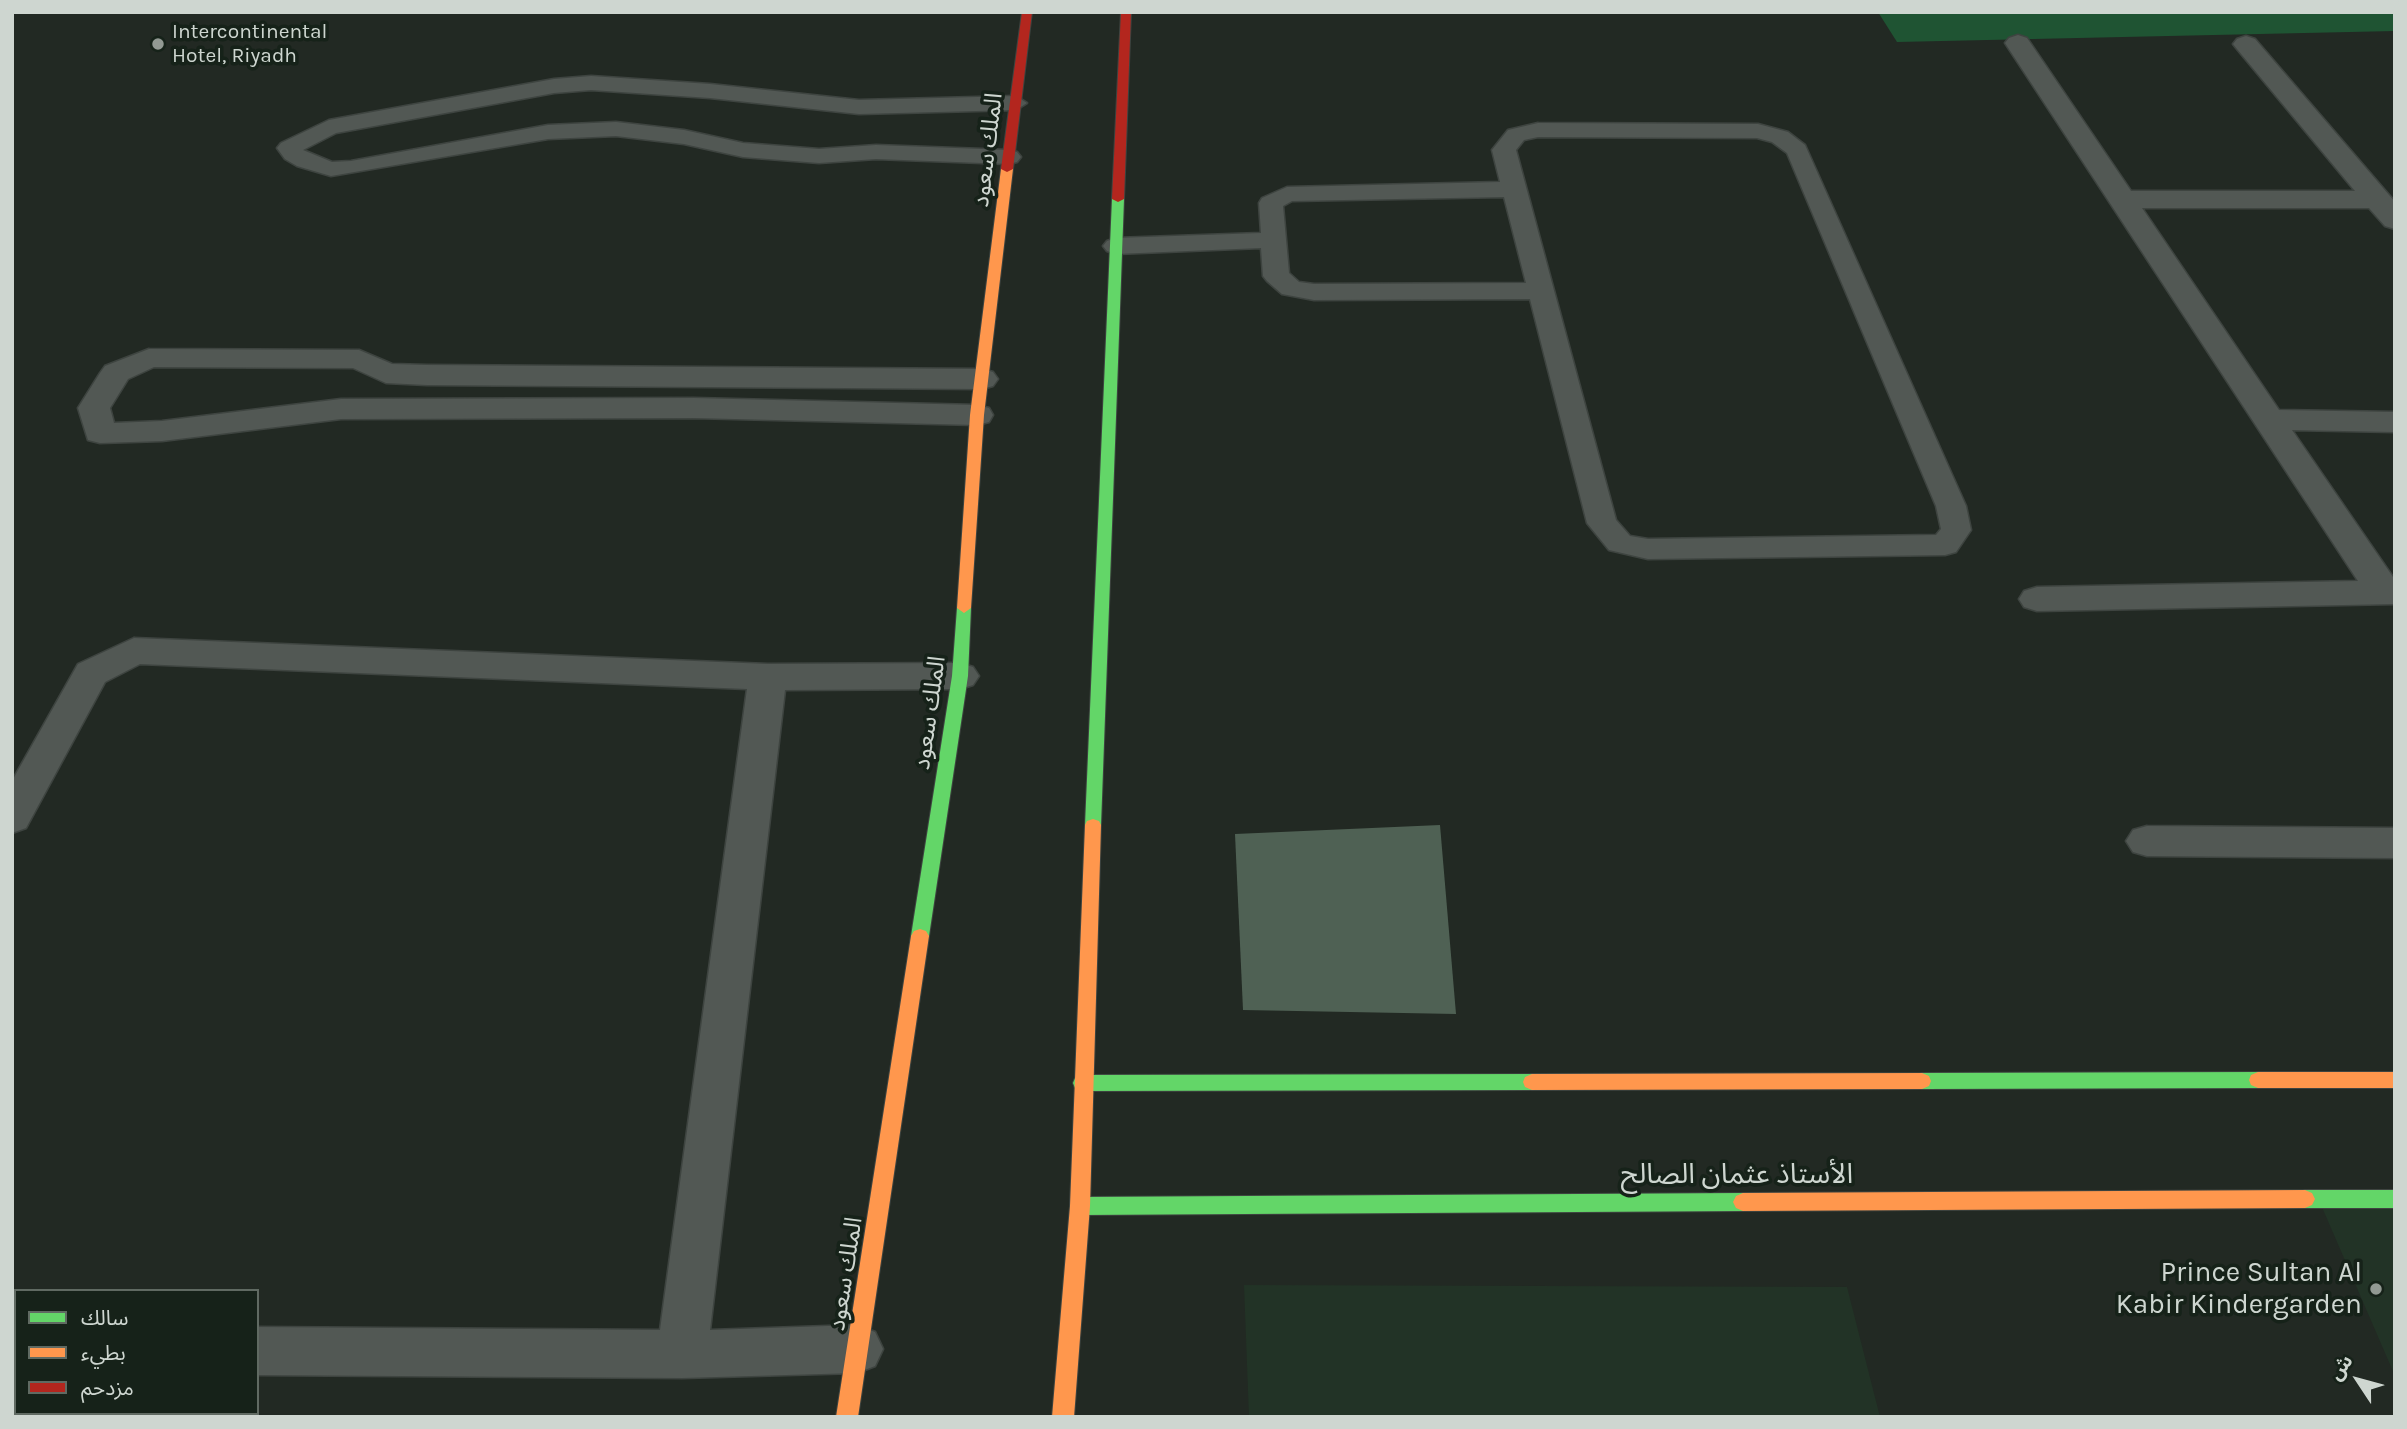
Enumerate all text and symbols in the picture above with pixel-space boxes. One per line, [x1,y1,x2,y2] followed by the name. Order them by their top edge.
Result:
[172,19,327,69] place label: Intercontinental Hotel, Riyadh
[150,36,166,52] marker: Intercontinental Hotel, Riyadh
[967,91,1009,209] street label: الملك سعود
[908,654,952,772] street label: الملك سعود
[1621,1158,1853,1192] street label: الأستاذ عثمان الصالح
[823,1215,869,1333] street label: الملك سعود
[2116,1256,2362,1322] place label: Prince Sultan Al Kabir Kindergarden
[2368,1281,2384,1297] marker: Prince Sultan Al Kabir Kindergarden
[14,1289,259,1415] legend
[81,1306,128,1330] text: سالك
[81,1341,126,1365] text: بطيء
[2323,1345,2393,1415] north arrow
[2324,1351,2358,1385] text: ش
[81,1376,134,1400] text: مزدحم

